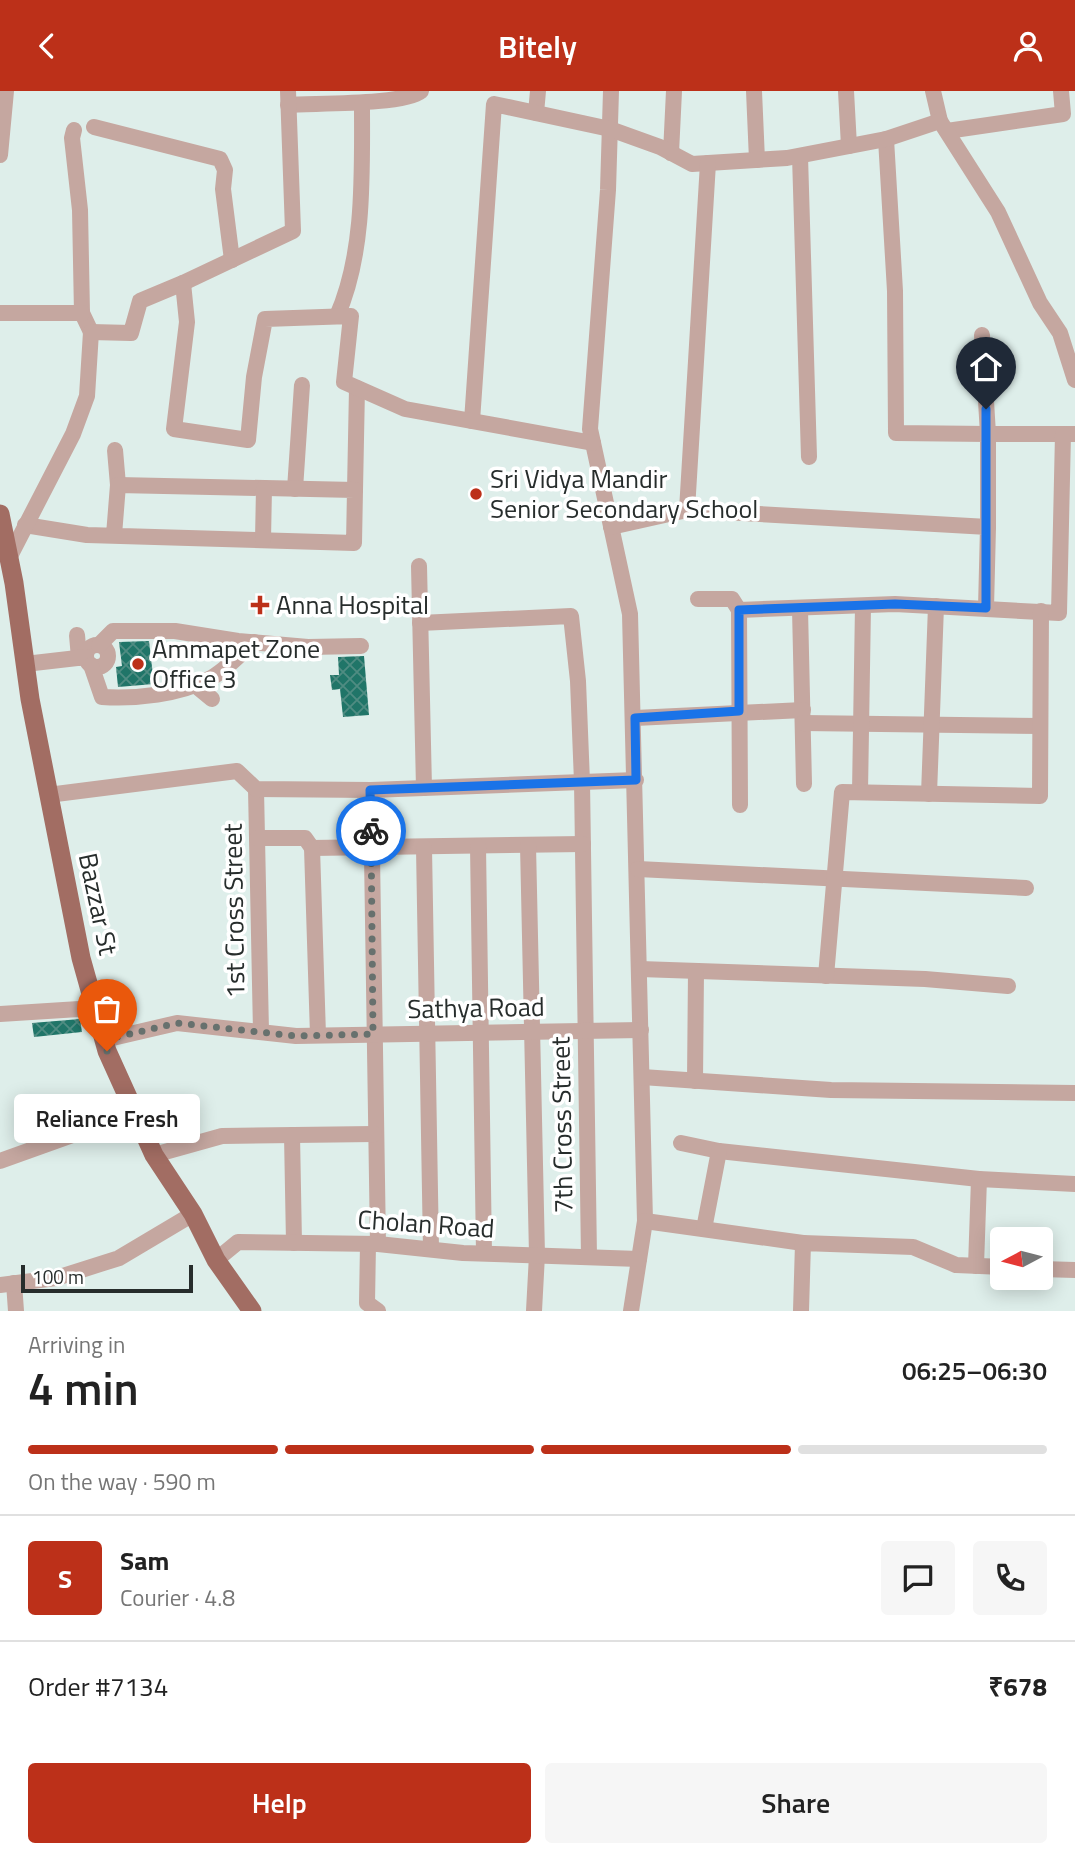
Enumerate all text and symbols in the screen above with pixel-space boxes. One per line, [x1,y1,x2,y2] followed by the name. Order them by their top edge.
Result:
[498,22,577,70] text: Bitely
[28,27,66,65] icon: back
[1009,27,1047,65] icon: person
[956,337,1016,409] pin
[967,348,1005,386] icon: home
[490,459,758,528] place label: Sri Vidya Mandir Senior Secondary School
[468,486,484,502] marker: Sri Vidya Mandir Senior Secondary School
[276,585,429,624] place label: Anna Hospital
[250,595,270,615] marker: Anna Hospital
[152,629,320,698] place label: Ammapet Zone Office 3
[130,656,146,672] marker: Ammapet Zone Office 3
[336,796,406,866] courier
[352,812,390,850] icon: bike
[212,823,255,999] street label: 1st Cross Street
[69,849,128,959] street label: Bazzar St
[77,979,137,1051] pin
[407,987,545,1028] street label: Sathya Road
[88,990,126,1028] icon: bag
[540,1036,583,1214] street label: 7th Cross Street
[14,1093,200,1142] callout: Reliance Fresh
[35,1101,179,1136] text: Reliance Fresh
[356,1199,496,1248] street label: Cholan Road
[990,1227,1054,1290] north arrow
[990,1227,1053,1290] map controls
[21,1262,192,1294] scale bar
[32,1262,84,1291] text: 100 m
[28,1327,125,1362] text: Arriving in
[902,1351,1047,1390] text: 06:25–06:30
[28,1353,139,1423] text: 4 min
[28,1464,216,1499] text: On the way · 590 m
[120,1541,169,1580] text: Sam
[881,1541,955,1615] button: chat
[973,1541,1047,1615] button: phone
[58,1559,72,1598] text: S
[120,1580,235,1615] text: Courier · 4.8
[28,1667,168,1706] text: Order #7134
[988,1667,1047,1706] text: ₹678
[28,1763,531,1843] button: Help
[545,1763,1047,1843] button: Share

